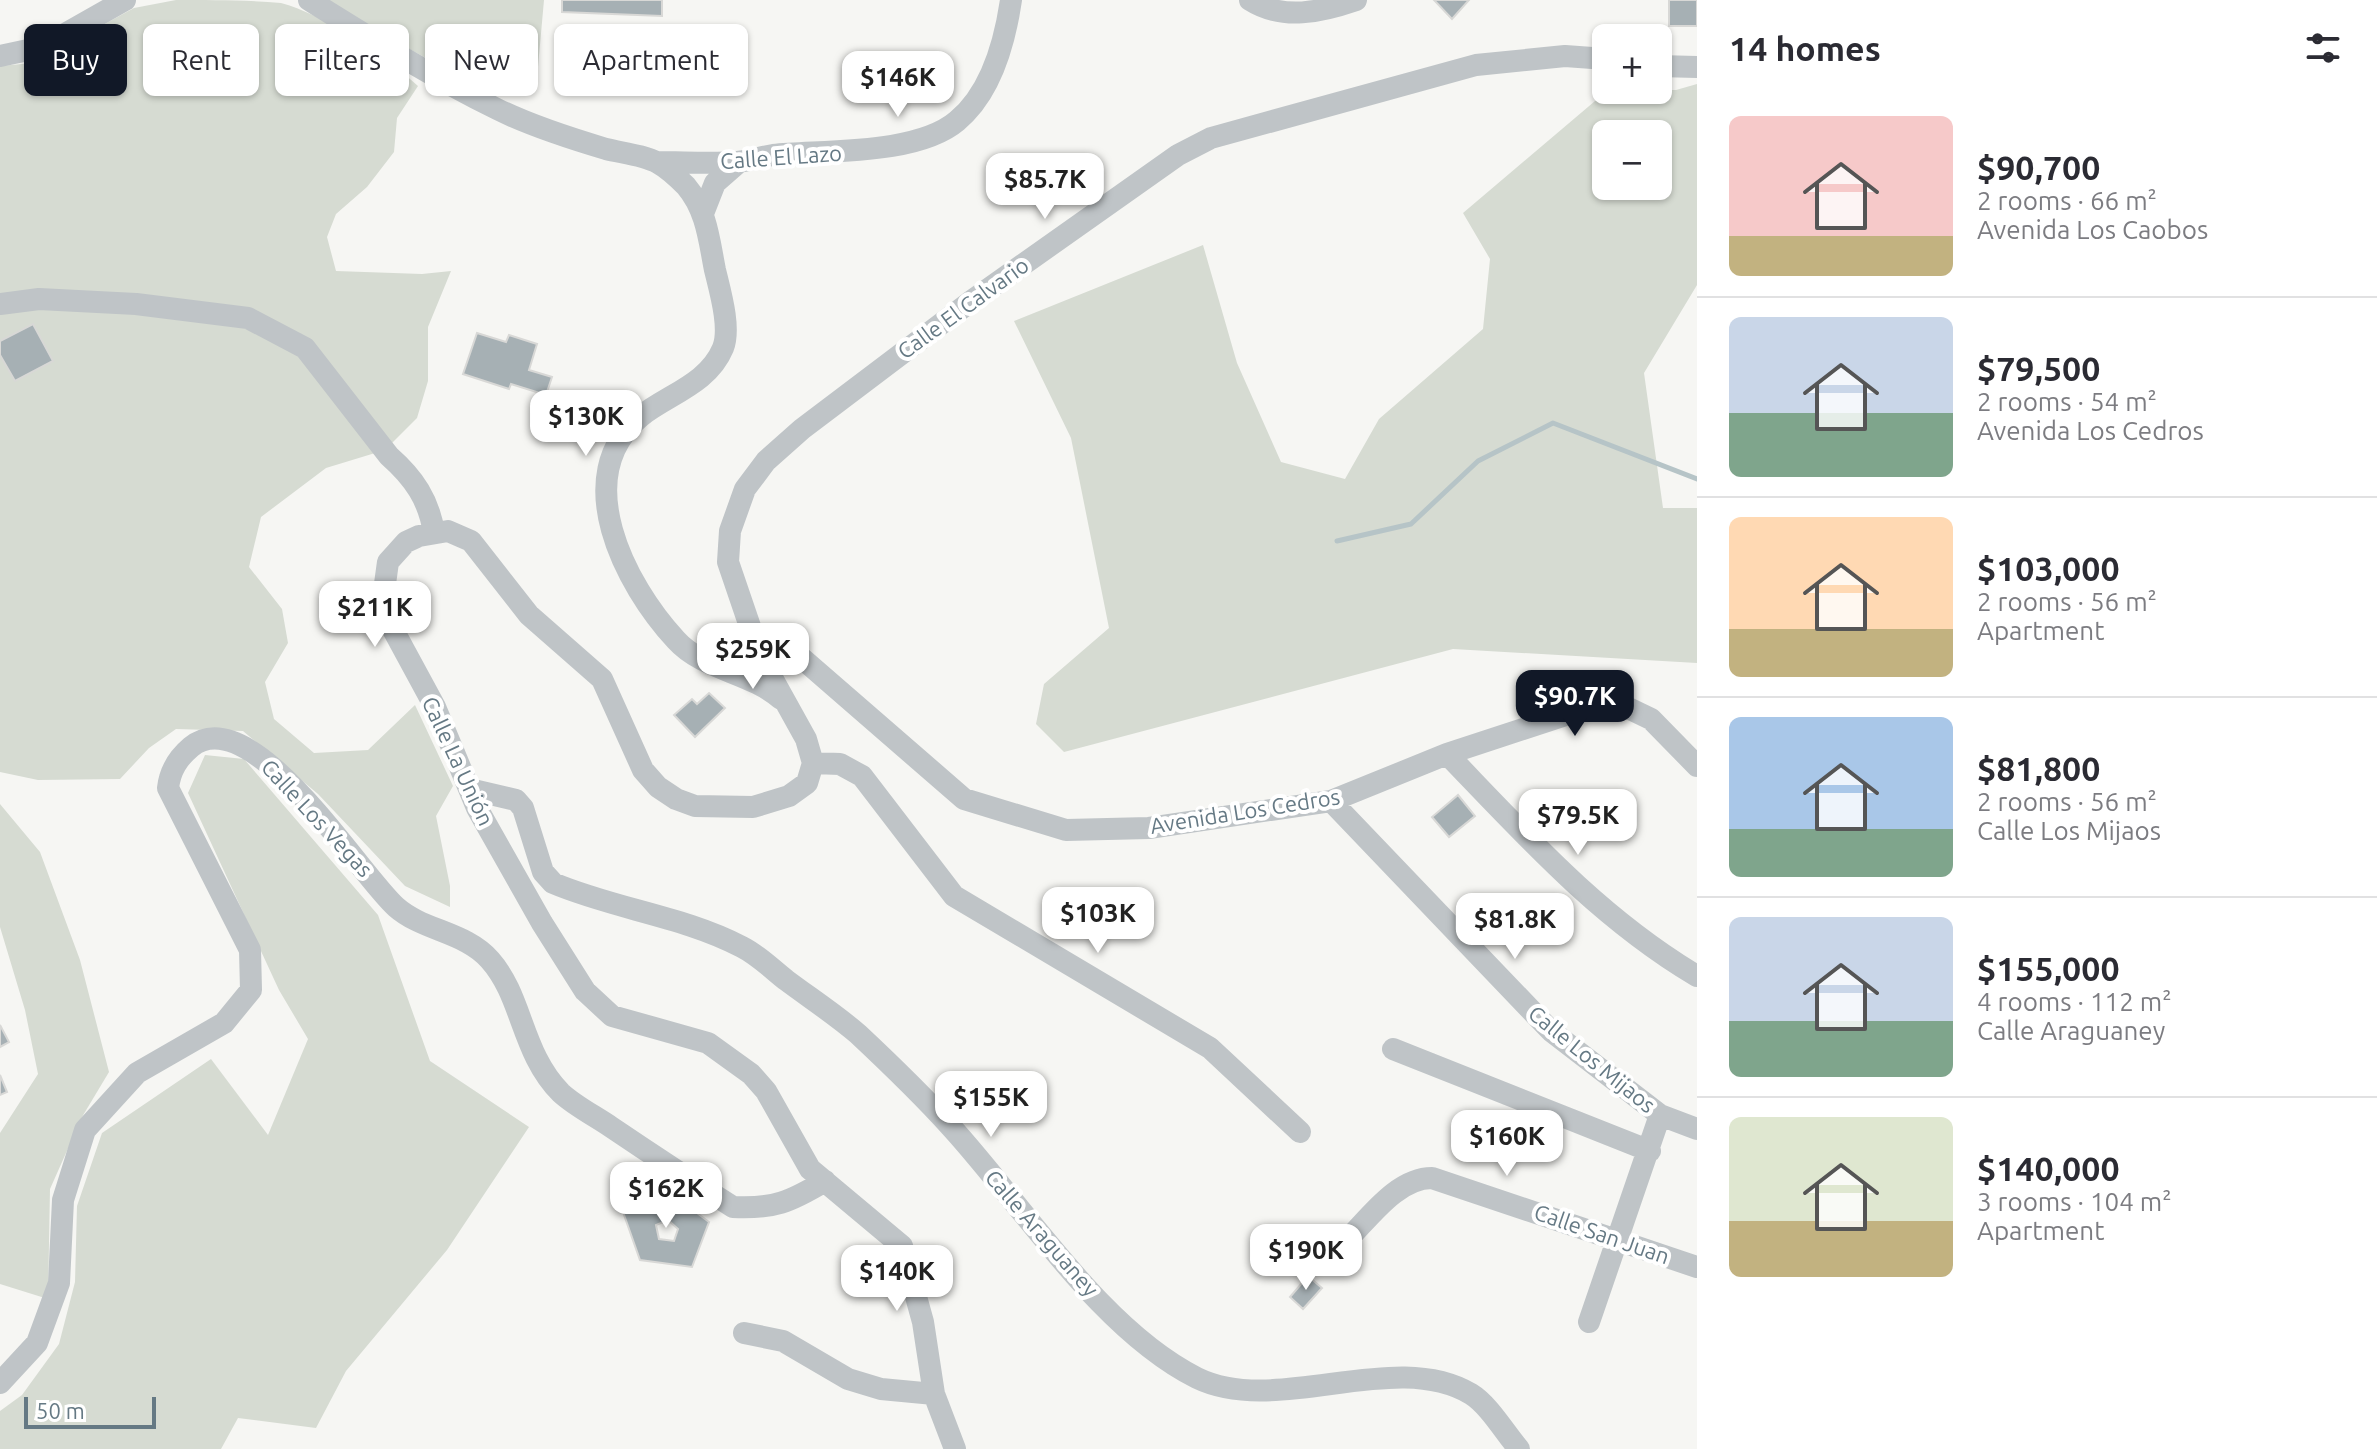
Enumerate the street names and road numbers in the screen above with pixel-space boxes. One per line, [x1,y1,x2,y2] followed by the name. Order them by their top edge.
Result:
[719,140,843,173] street label: Calle El Lazo
[892,252,1033,364] street label: Calle El Calvario
[418,692,499,829] street label: Calle La Unión
[257,754,378,881] street label: Calle Los Vegas
[1148,783,1342,838] street label: Avenida Los Cedros
[1524,1000,1661,1117] street label: Calle Los Mijaos
[981,1164,1104,1301] street label: Calle Araguaney
[1531,1199,1673,1268] street label: Calle San Juan

